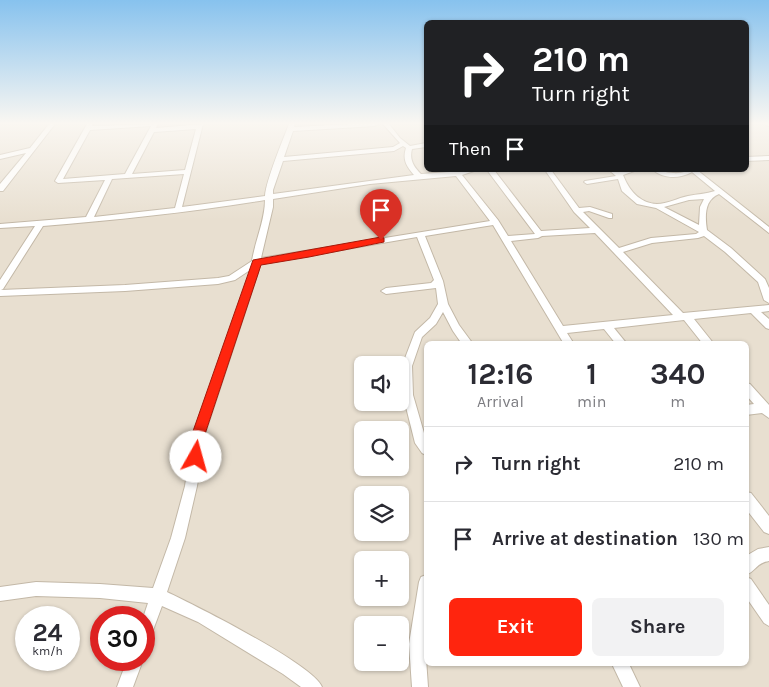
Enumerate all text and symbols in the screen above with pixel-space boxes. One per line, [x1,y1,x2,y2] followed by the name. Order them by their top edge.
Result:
[532,39,630,80] text: 210 m
[449,40,514,105] icon: right
[532,81,630,107] text: Turn right
[501,135,529,163] icon: arrive
[449,138,491,160] text: Then
[360,189,402,240] pin
[367,196,395,224] icon: arrive
[354,356,409,671] map controls
[354,356,409,411] button: sound
[468,356,533,392] text: 12:16
[586,356,597,392] text: 1
[650,356,705,392] text: 340
[477,392,524,411] text: Arrival
[577,392,606,411] text: min
[670,392,685,411] text: m
[354,421,409,476] button: search
[169,430,221,482] position arrow
[449,450,477,478] icon: right
[492,453,581,475] text: Turn right
[673,453,724,475] text: 210 m
[354,486,409,541] button: layers
[449,525,477,553] icon: arrive
[492,528,678,550] text: Arrive at destination
[693,528,744,550] text: 130 m
[354,551,409,606] button: +
[449,598,582,656] button: Exit
[592,598,724,656] button: Share
[90,606,155,671] speed limit sign: 30
[354,616,409,671] button: −
[32,618,63,647] text: 24
[32,644,63,658] text: km/h

